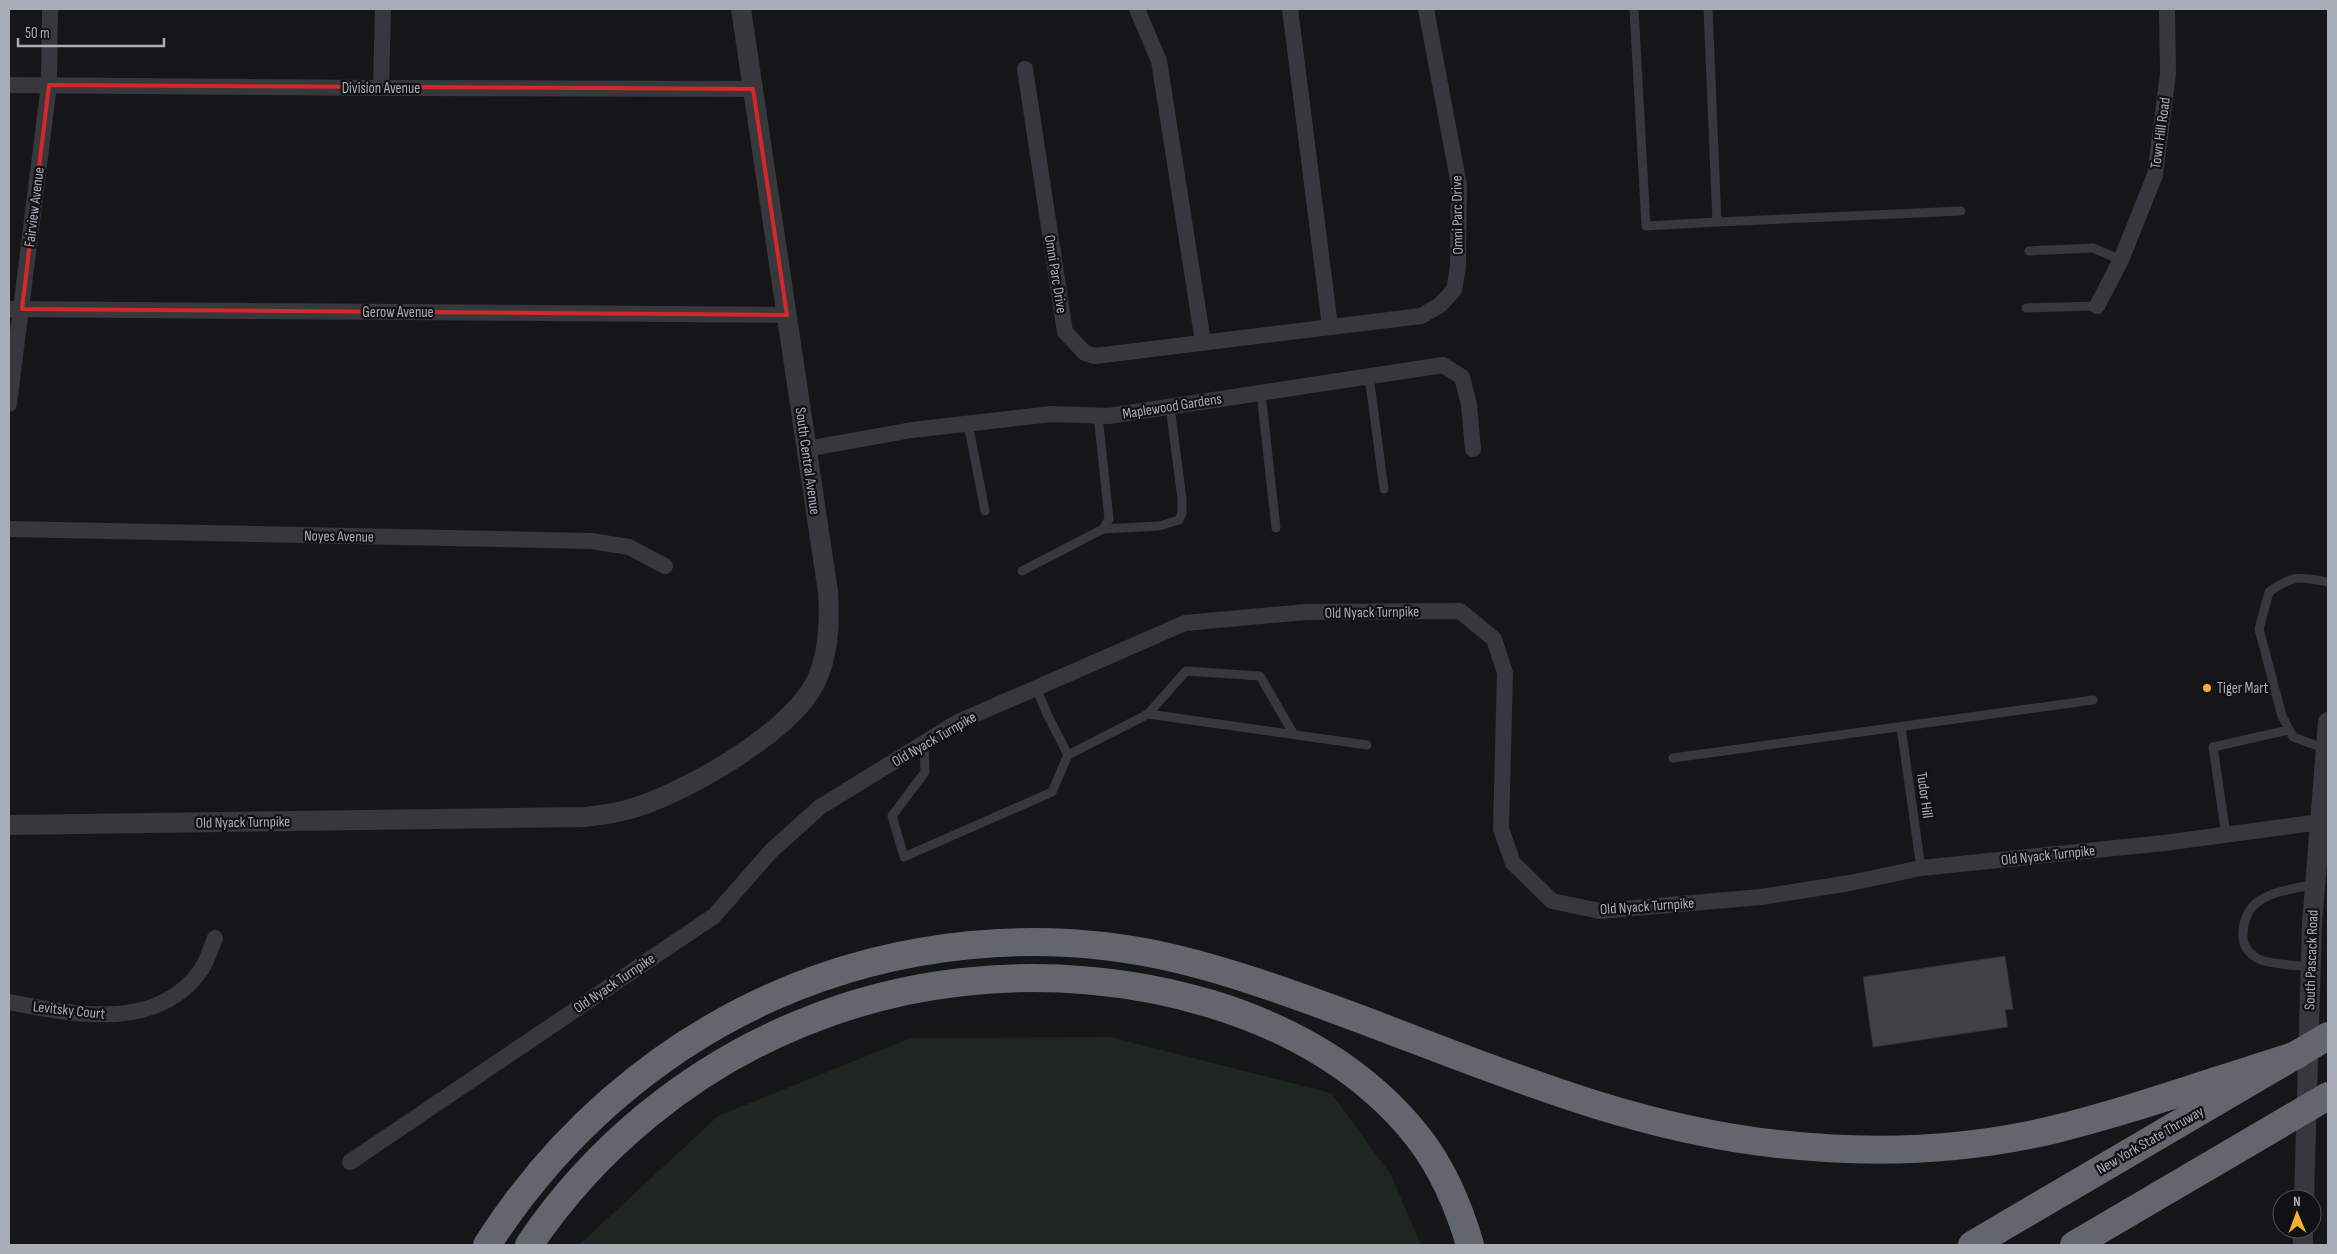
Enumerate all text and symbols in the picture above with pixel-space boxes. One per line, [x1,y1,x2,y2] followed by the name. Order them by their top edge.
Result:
[18,15,164,47] scale bar
[25,24,50,43] text: 50 m
[342,79,420,98] street label: Division Avenue
[2146,96,2175,170] street label: Town Hill Road
[20,166,49,248] street label: Fairview Avenue
[1447,175,1468,255] street label: Omni Parc Drive
[1040,233,1071,315] street label: Omni Parc Drive
[362,303,434,322] street label: Gerow Avenue
[1121,389,1223,424] street label: Maplewood Gardens
[791,406,824,516] street label: South Central Avenue
[304,526,374,547] street label: Noyes Avenue
[1325,602,1419,623] street label: Old Nyack Turnpike
[2217,679,2269,698] place label: Tiger Mart
[2201,682,2213,694] marker: Tiger Mart
[889,708,980,771] street label: Old Nyack Turnpike
[1912,771,1937,819] street label: Tudor Hill
[196,812,290,833] street label: Old Nyack Turnpike
[2000,841,2096,870] street label: Old Nyack Turnpike
[1599,894,1695,919] street label: Old Nyack Turnpike
[2300,910,2323,1010] street label: South Pascack Road
[570,949,659,1018] street label: Old Nyack Turnpike
[32,997,106,1024] street label: Levitsky Court
[2093,1102,2207,1179] street label: New York State Thruway
[2272,1189,2322,1239] north arrow
[2293,1193,2301,1210] text: N

